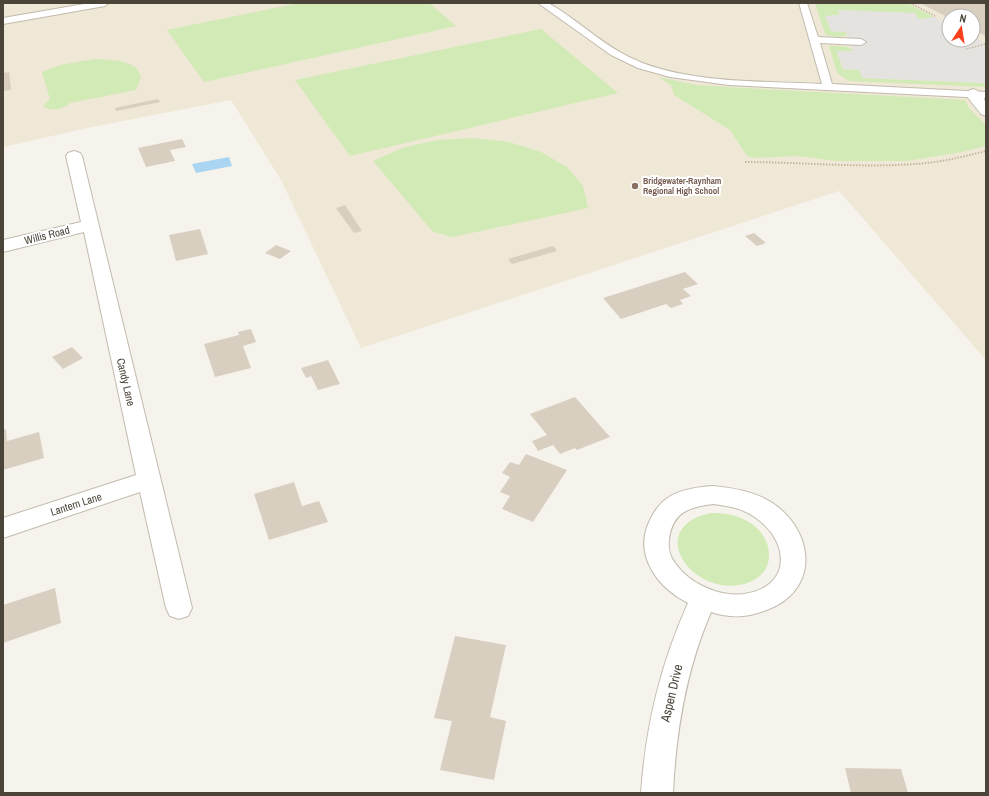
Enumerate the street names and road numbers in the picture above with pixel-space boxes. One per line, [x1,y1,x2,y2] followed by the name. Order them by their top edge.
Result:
[23,223,71,247] street label: Willis Road
[114,357,138,407] street label: Candy Lane
[49,489,103,519] street label: Lantern Lane
[656,663,686,725] street label: Aspen Drive

